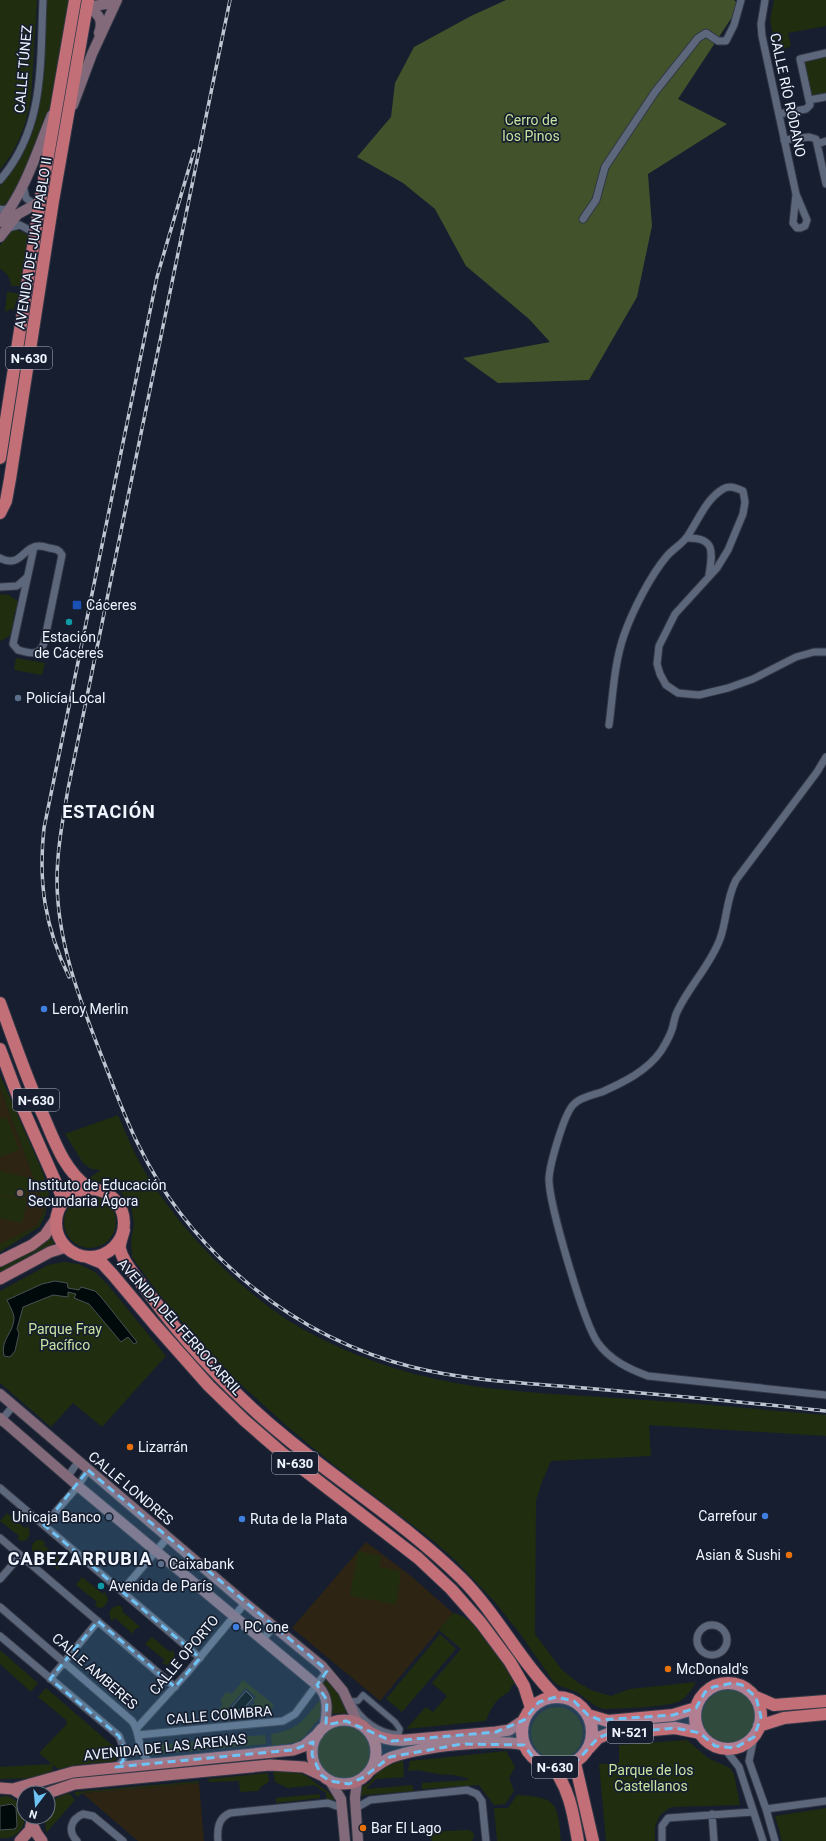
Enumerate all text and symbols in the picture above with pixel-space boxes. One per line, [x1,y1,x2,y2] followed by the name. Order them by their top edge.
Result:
[10,24,35,114] street label: CALLE TÚNEZ
[767,31,810,158] street label: CALLE RÍO RÓDANO
[502,112,560,144] park label: Cerro de los Pinos
[11,156,55,330] street label: AVENIDA DE JUAN PABLO II
[6,347,52,369] road number: N-630
[86,597,137,613] place label: Cáceres
[71,599,83,611] marker: Cáceres
[64,617,74,627] marker: Estación de Cáceres
[34,629,104,661] place label: Estación de Cáceres
[26,690,105,706] place label: Policía Local
[13,693,23,703] marker: Policía Local
[62,801,156,822] district label: ESTACIÓN
[52,1001,128,1017] place label: Leroy Merlin
[39,1004,49,1014] marker: Leroy Merlin
[13,1089,59,1111] road number: N-630
[28,1177,167,1209] place label: Instituto de Educación Secundaria Ágora
[15,1188,25,1198] marker: Instituto de Educación Secundaria Ágora
[114,1255,246,1399] street label: AVENIDA DEL FERROCARRIL
[28,1321,102,1353] park label: Parque Fray Pacífico
[138,1439,188,1455] place label: Lizarrán
[125,1442,135,1452] marker: Lizarrán
[85,1448,177,1528] street label: CALLE LONDRES
[272,1452,318,1474] road number: N-630
[698,1508,757,1524] place label: Carrefour
[12,1509,101,1525] place label: Unicaja Banco
[250,1511,347,1527] place label: Ruta de la Plata
[760,1511,770,1521] marker: Carrefour
[104,1512,114,1522] marker: Unicaja Banco
[237,1514,247,1524] marker: Ruta de la Plata
[696,1547,781,1563] place label: Asian & Sushi
[8,1548,152,1569] district label: CABEZARRUBIA
[784,1550,794,1560] marker: Asian & Sushi
[169,1556,235,1572] place label: Caixabank
[156,1559,166,1569] marker: Caixabank
[109,1578,213,1594] place label: Avenida de París
[96,1581,106,1591] marker: Avenida de París
[146,1612,222,1698] street label: CALLE OPORTO
[244,1619,289,1635] place label: PC one
[231,1622,241,1632] marker: PC one
[49,1630,141,1712] street label: CALLE AMBERES
[676,1661,749,1677] place label: McDonald's
[663,1664,673,1674] marker: McDonald's
[165,1702,273,1728] street label: CALLE COIMBRA
[607,1721,653,1743] road number: N-521
[83,1731,247,1763] street label: AVENIDA DE LAS ARENAS
[532,1756,578,1778] road number: N-630
[609,1762,693,1794] park label: Parque de los Castellanos
[16,1785,56,1825] north arrow
[28,1807,39,1821] text: N
[371,1820,441,1836] place label: Bar El Lago
[358,1823,368,1833] marker: Bar El Lago

